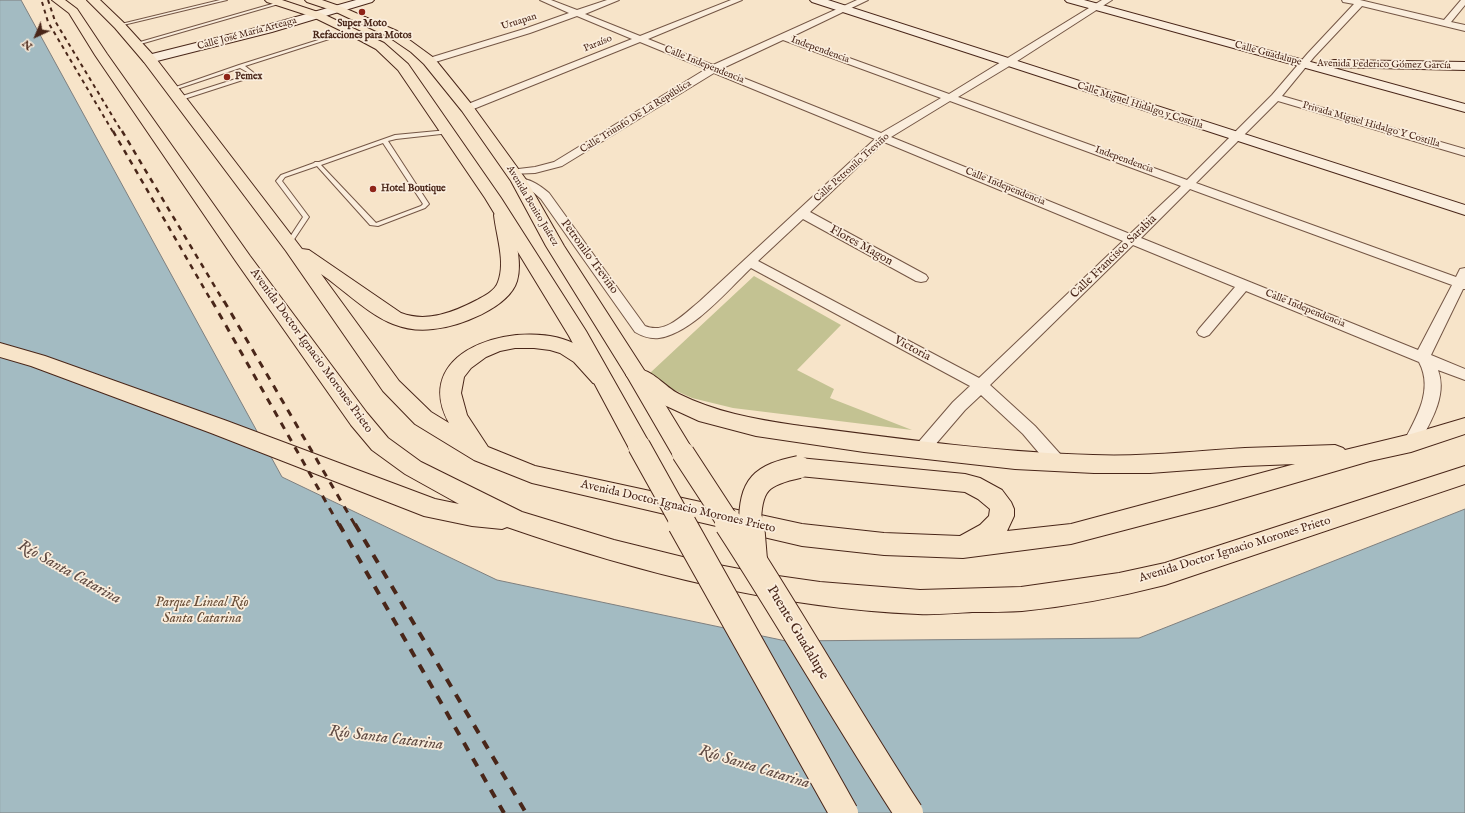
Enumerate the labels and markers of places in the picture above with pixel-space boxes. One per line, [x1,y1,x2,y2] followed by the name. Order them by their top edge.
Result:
[357,7,367,17] marker: Super Moto Refacciones para Motos
[312,18,412,42] place label: Super Moto Refacciones para Motos
[235,71,262,83] place label: Pemex
[222,72,232,82] marker: Pemex
[381,183,446,195] place label: Hotel Boutique
[368,184,378,194] marker: Hotel Boutique

